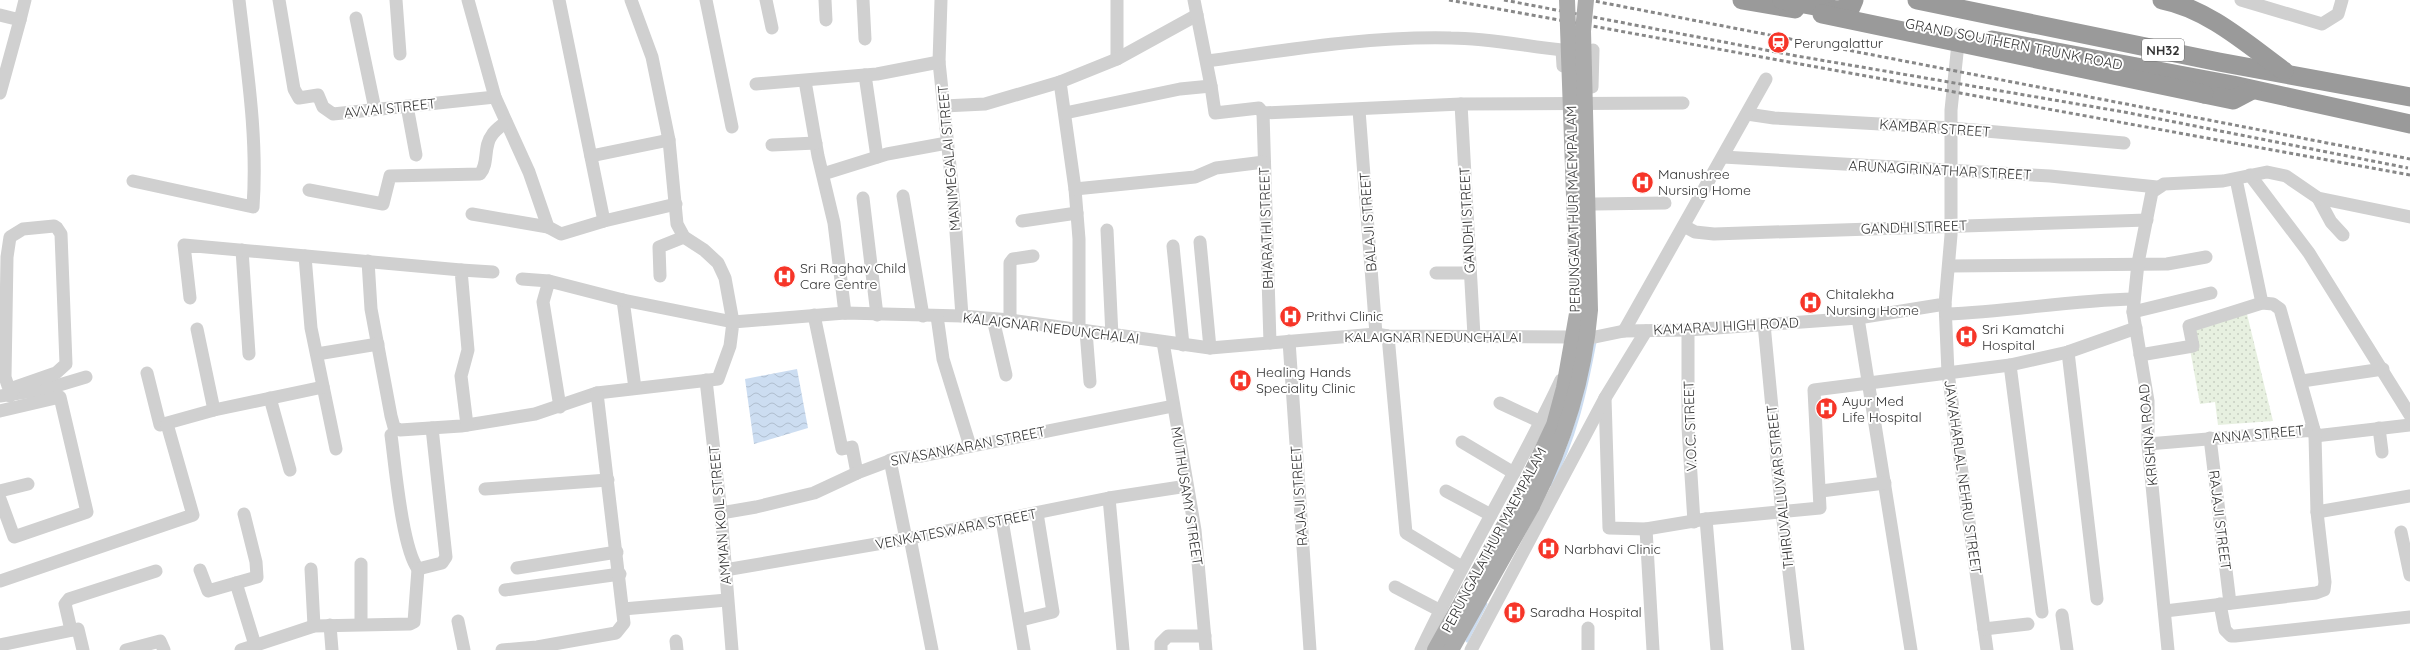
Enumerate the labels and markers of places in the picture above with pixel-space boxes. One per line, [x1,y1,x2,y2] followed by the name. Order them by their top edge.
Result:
[1765,30,1791,56] station icon: Perungalattur
[1794,34,1884,52] place label: Perungalattur
[1658,165,1751,199] place label: Manushree Nursing Home
[1630,169,1656,195] hospital icon: Manushree Nursing Home
[800,259,906,293] place label: Sri Raghav Child Care Centre
[771,263,797,289] hospital icon: Sri Raghav Child Care Centre
[1826,285,1919,319] place label: Chitalekha Nursing Home
[1798,289,1824,315] hospital icon: Chitalekha Nursing Home
[1278,303,1304,329] hospital icon: Prithvi Clinic
[1306,307,1383,325] place label: Prithvi Clinic
[1982,320,2064,354] place label: Sri Kamatchi Hospital
[1954,324,1980,350] hospital icon: Sri Kamatchi Hospital
[1256,363,1355,397] place label: Healing Hands Speciality Clinic
[1227,367,1253,393] hospital icon: Healing Hands Speciality Clinic
[1842,392,1922,426] place label: Ayur Med Life Hospital
[1813,396,1839,422] hospital icon: Ayur Med Life Hospital
[1535,536,1561,562] hospital icon: Narbhavi Clinic
[1564,540,1661,558] place label: Narbhavi Clinic
[1502,599,1528,625] hospital icon: Saradha Hospital
[1530,603,1642,621] place label: Saradha Hospital

